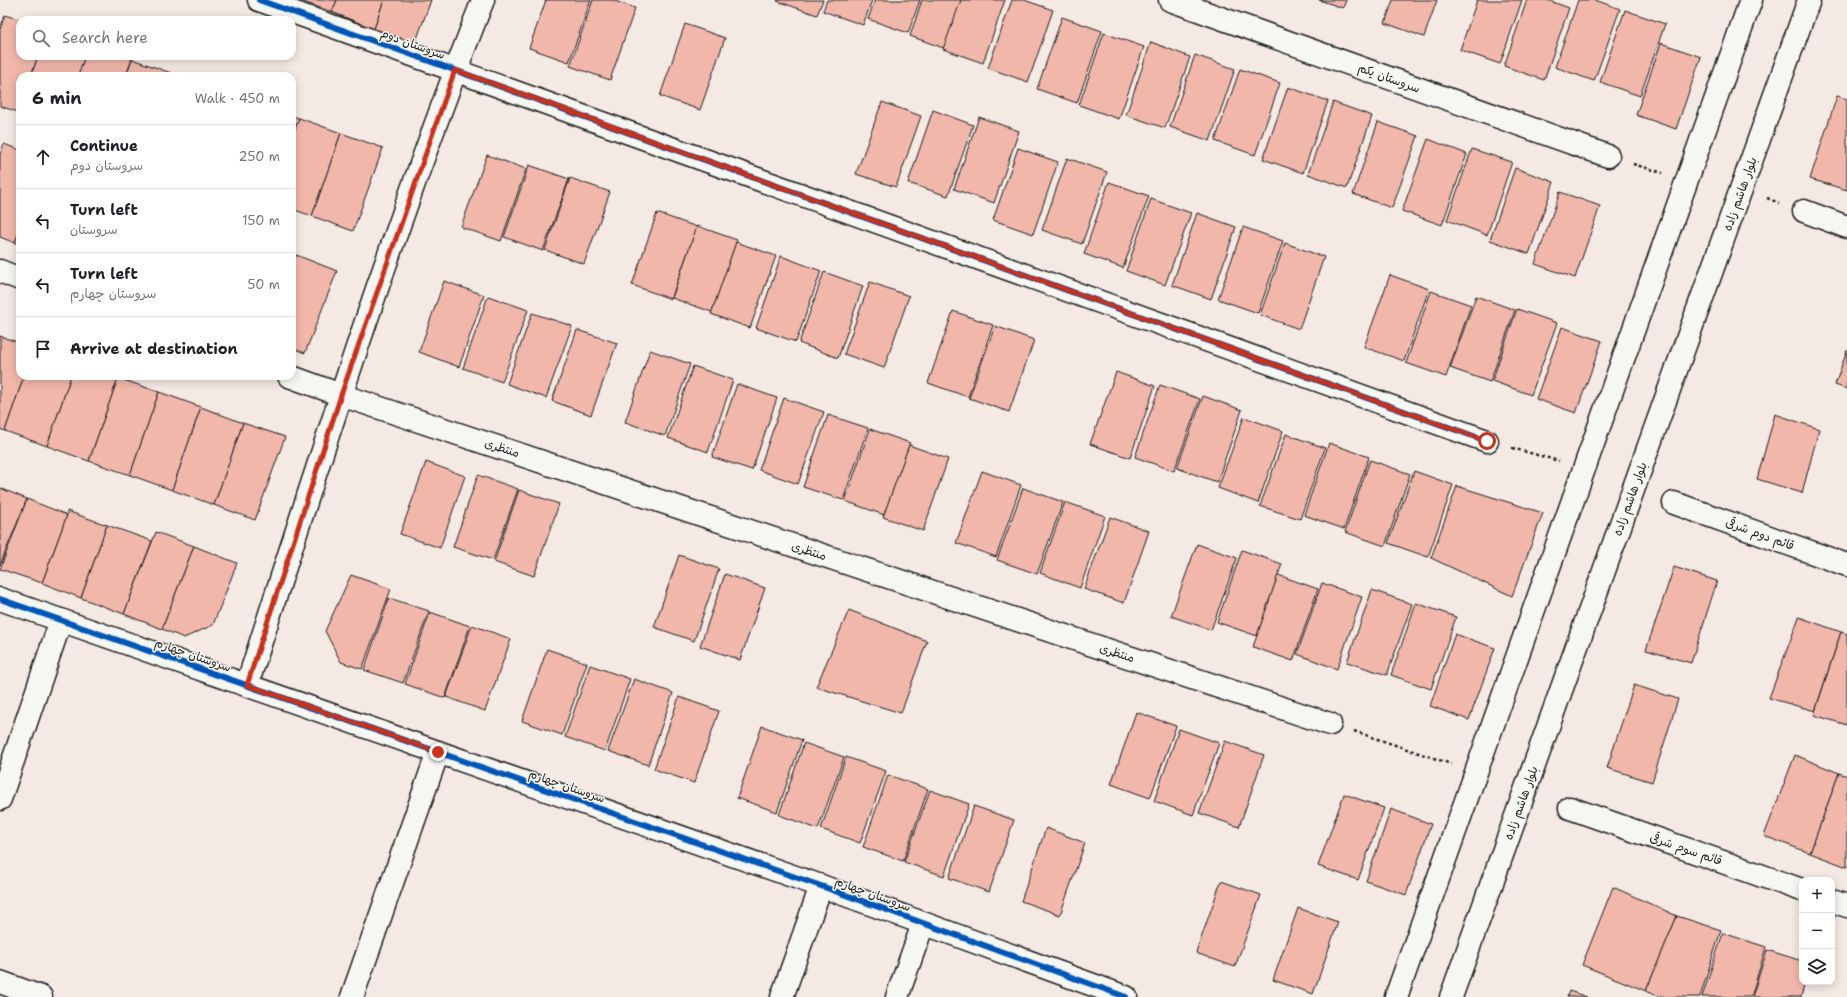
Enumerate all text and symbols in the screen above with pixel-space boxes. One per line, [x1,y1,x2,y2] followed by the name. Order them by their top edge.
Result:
[16,16,296,60] search box
[378,25,447,64] street label: سروستان دوم
[30,27,52,49] icon: search
[62,28,148,48] text: Search here
[1355,59,1422,98] street label: سروستان یکم
[32,87,82,109] text: 6 min
[195,90,280,107] text: Walk · 450 m
[70,136,138,156] text: Continue
[32,146,54,168] icon: ahead
[239,148,280,165] text: 250 m
[1719,155,1762,233] street label: بلوار هاشم زاده
[70,157,143,174] text: سروستان دوم
[70,200,138,220] text: Turn left
[32,210,54,232] icon: left
[242,212,280,229] text: 150 m
[70,221,118,238] text: سروستان
[70,264,138,284] text: Turn left
[32,274,54,296] icon: left
[247,276,280,293] text: 50 m
[70,285,156,302] text: سروستان چهارم
[32,338,54,360] icon: arrive
[70,339,238,359] text: Arrive at destination
[1478,432,1496,450] route start
[482,435,522,461] street label: منتظری
[1609,460,1652,538] street label: بلوار هاشم زاده
[1723,514,1797,555] street label: قائم دوم شرقی
[789,538,829,564] street label: منتظری
[152,634,233,676] street label: سروستان چهارم
[1097,640,1137,666] street label: منتظری
[429,743,447,761] route end
[1500,764,1543,842] street label: بلوار هاشم زاده
[526,765,607,807] street label: سروستان چهارم
[1647,829,1724,870] street label: قائم سوم شرقی
[833,873,913,916] street label: سروستان چهارم
[1799,877,1835,985] map controls
[1799,877,1835,913] button: +
[1799,913,1835,949] button: −
[1799,949,1835,985] button: layers

